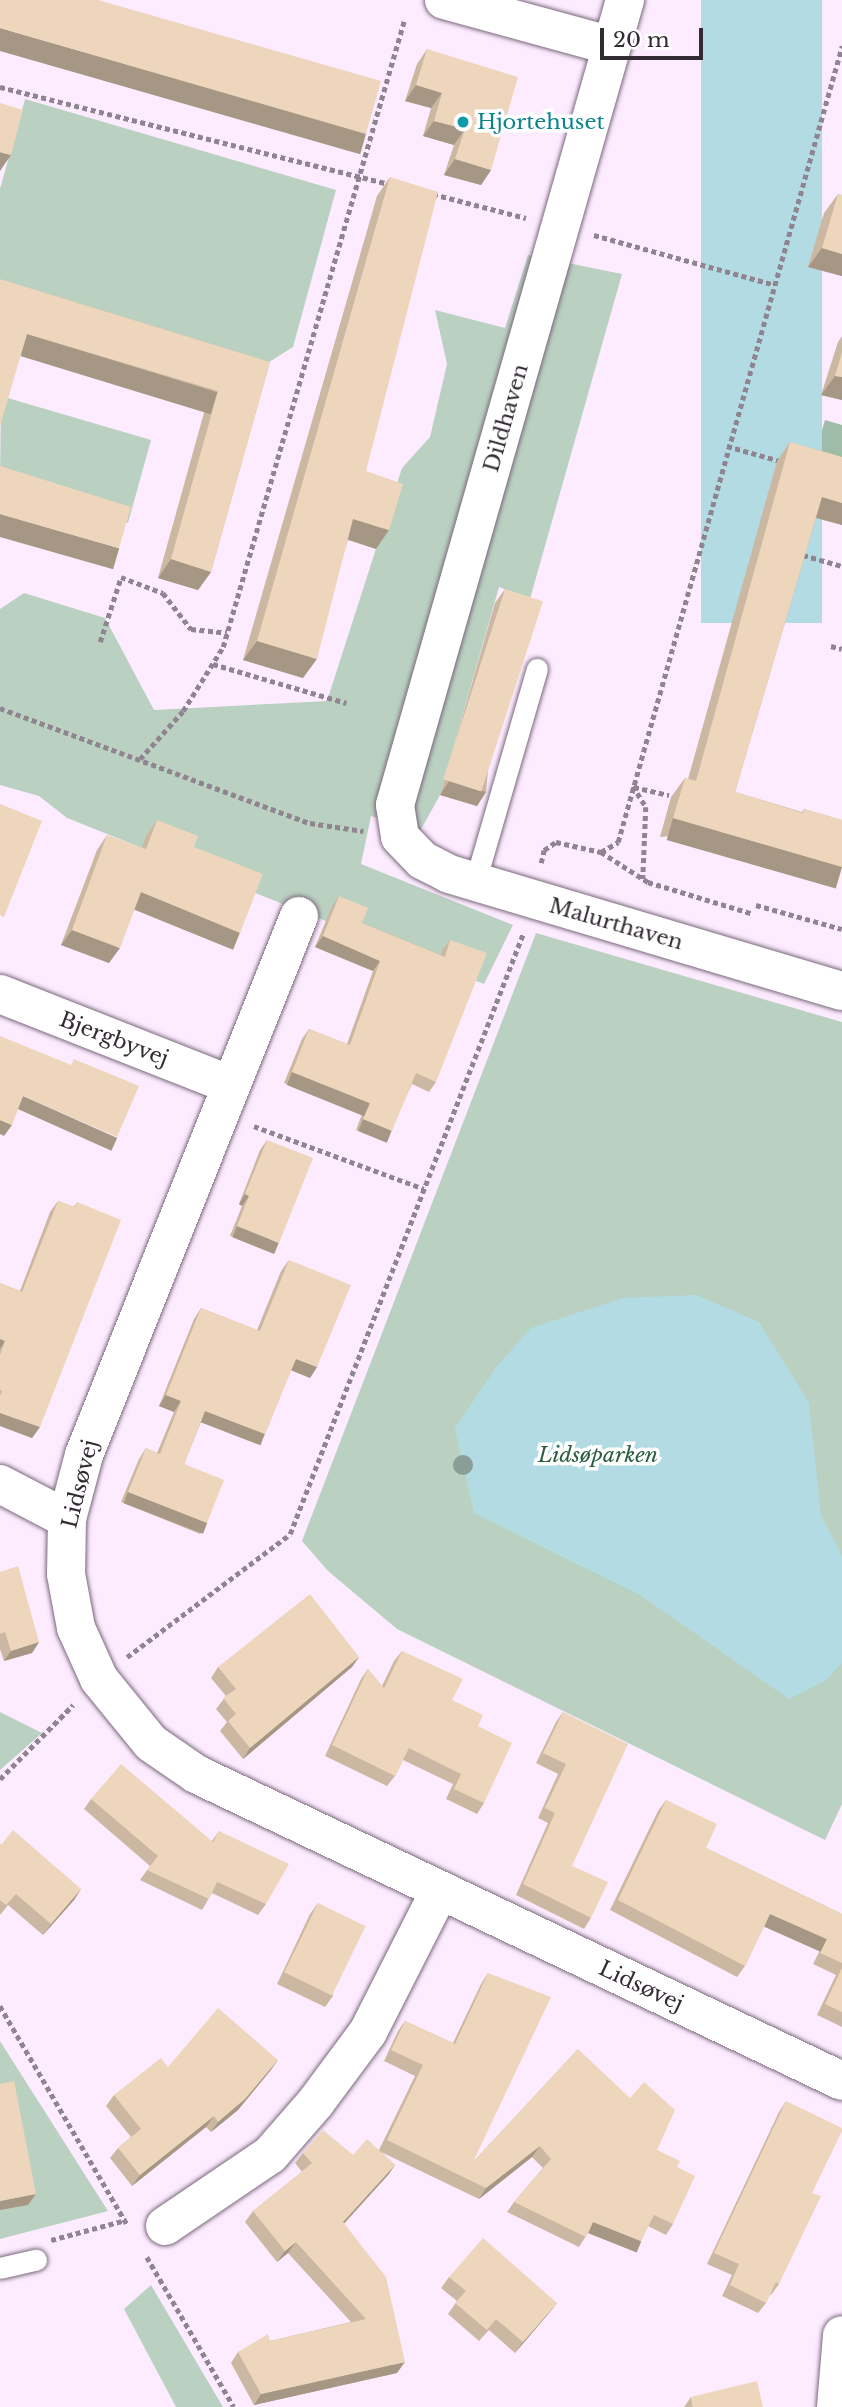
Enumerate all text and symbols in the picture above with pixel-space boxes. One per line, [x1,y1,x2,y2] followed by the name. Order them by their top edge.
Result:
[604,14,707,58] scale bar
[613,27,670,53] text: 20 m
[477,109,604,135] place label: Hjortehuset
[455,114,471,130] marker: Hjortehuset
[479,361,533,475] street label: Dildhaven
[546,893,686,955] street label: Malurthaven
[56,1007,172,1071] street label: Bjergbyvej
[57,1437,103,1531] street label: Lidsøvej
[538,1442,658,1468] park label: Lidsøparken
[595,1956,687,2016] street label: Lidsøvej

